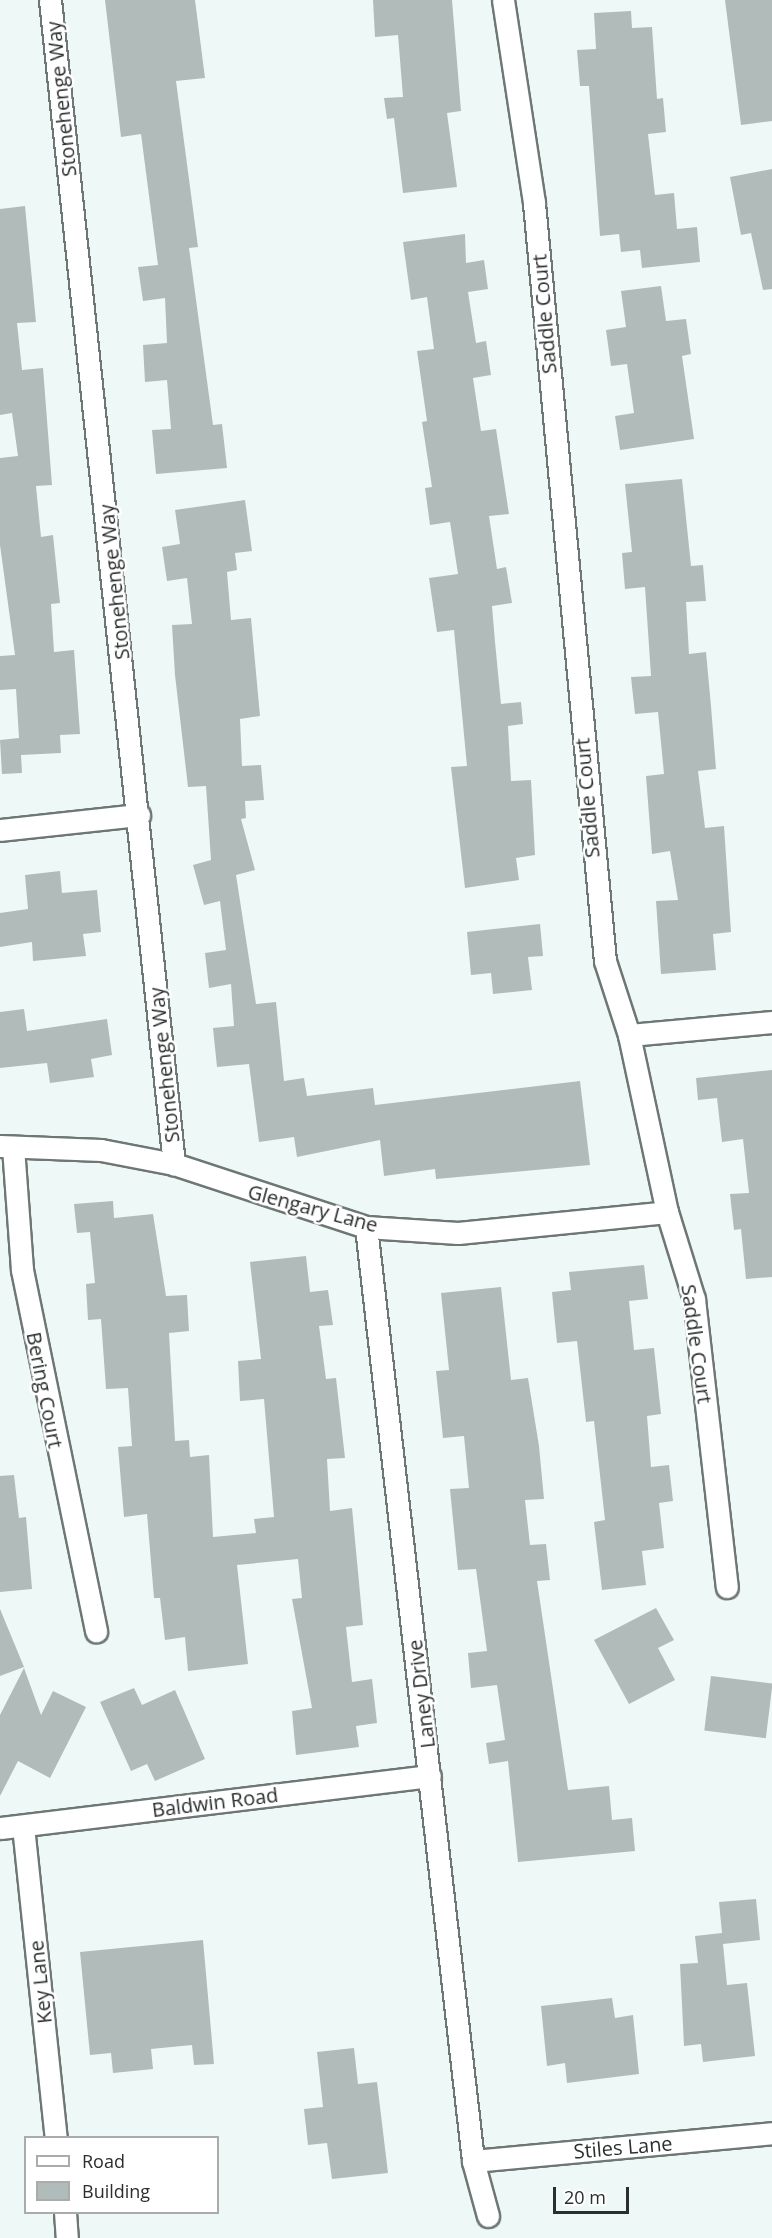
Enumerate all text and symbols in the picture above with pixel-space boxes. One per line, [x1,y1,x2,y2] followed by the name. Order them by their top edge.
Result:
[41,20,81,178] street label: Stonehenge Way
[527,253,561,375] street label: Saddle Court
[94,503,134,661] street label: Stonehenge Way
[570,737,604,859] street label: Saddle Court
[144,986,184,1144] street label: Stonehenge Way
[245,1179,381,1237] street label: Glengary Lane
[677,1283,717,1405] street label: Saddle Court
[22,1330,68,1450] street label: Bering Court
[402,1638,440,1750] street label: Laney Drive
[150,1782,280,1822] street label: Baldwin Road
[24,1939,56,2025] street label: Key Lane
[573,2131,673,2163] street label: Stiles Lane
[24,2136,219,2214] legend
[82,2149,125,2173] text: Road
[556,2175,632,2213] scale bar
[82,2179,150,2203] text: Building
[564,2185,606,2209] text: 20 m

